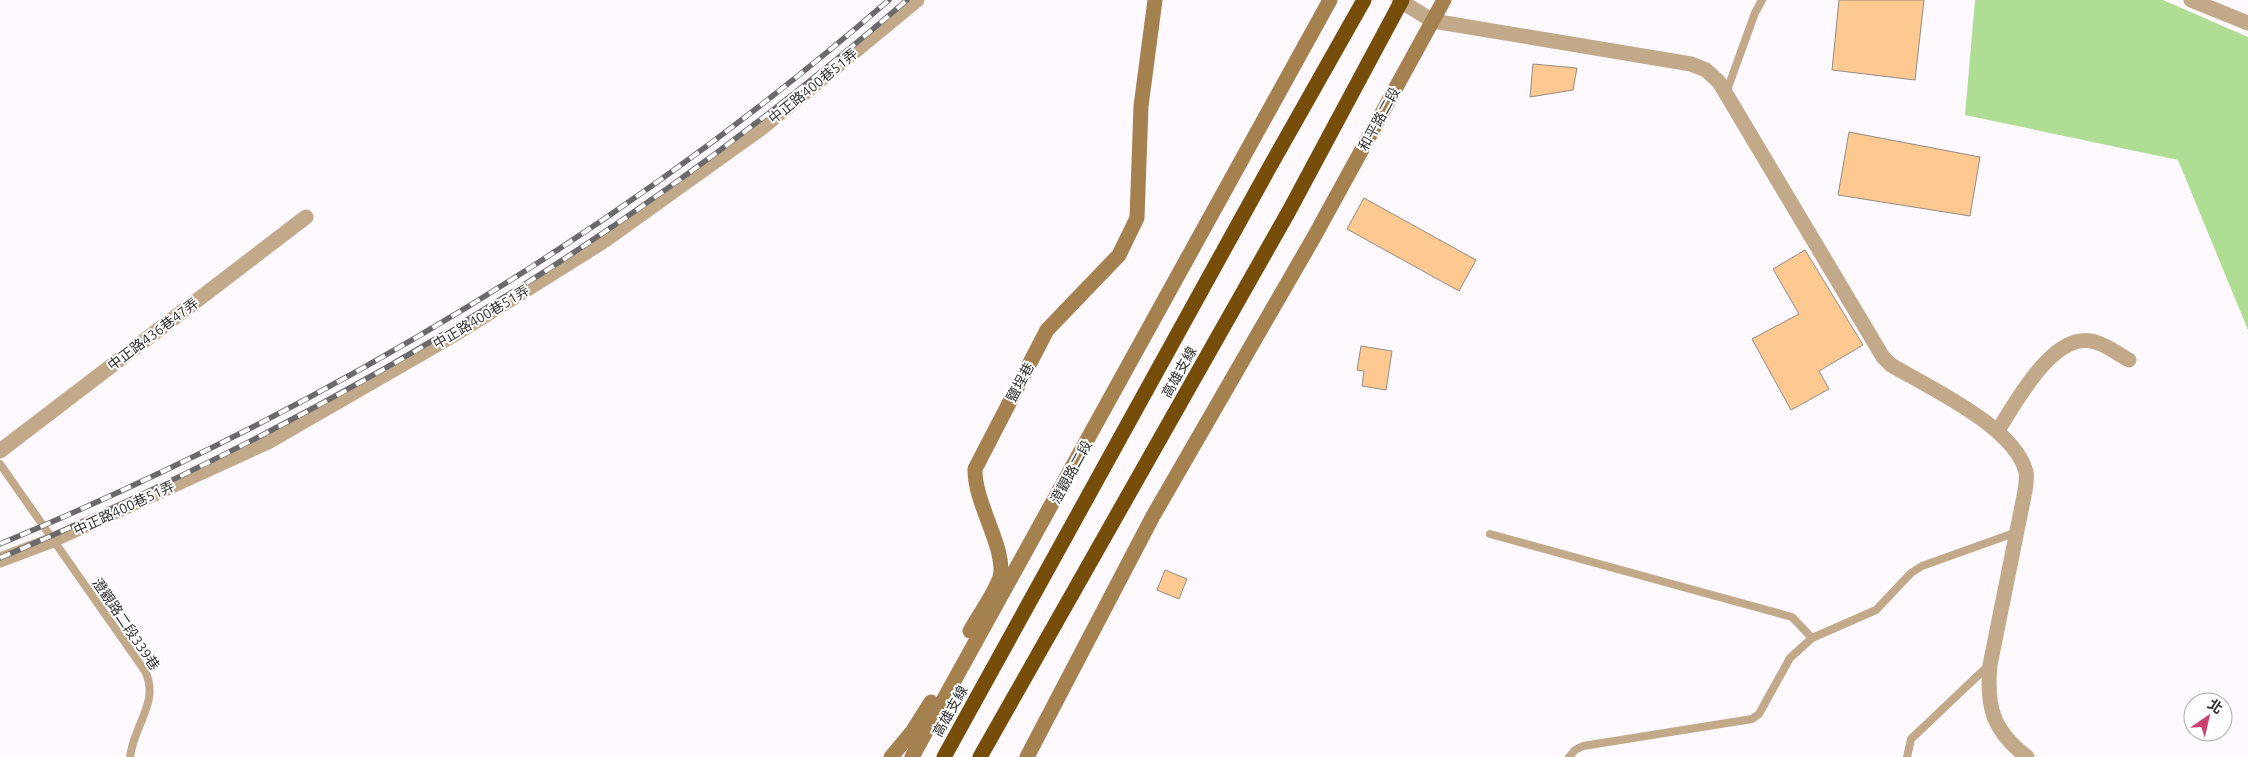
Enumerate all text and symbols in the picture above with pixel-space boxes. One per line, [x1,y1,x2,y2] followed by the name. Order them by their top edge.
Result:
[765,45,861,127] street label: 中正路400巷51弄
[1355,85,1403,153] street label: 和平路二段
[430,282,532,352] street label: 中正路400巷51弄
[104,295,202,373] street label: 中正路436巷47弄
[1158,344,1200,400] street label: 高雄支線
[1003,360,1037,404] street label: 鹽埕巷
[1047,438,1095,506] street label: 澄觀路二段
[71,478,177,538] street label: 中正路400巷51弄
[89,575,163,673] street label: 澄觀路二段339巷
[929,683,971,739] street label: 高雄支線
[2183,692,2233,742] north arrow
[2205,696,2226,717] text: 北

